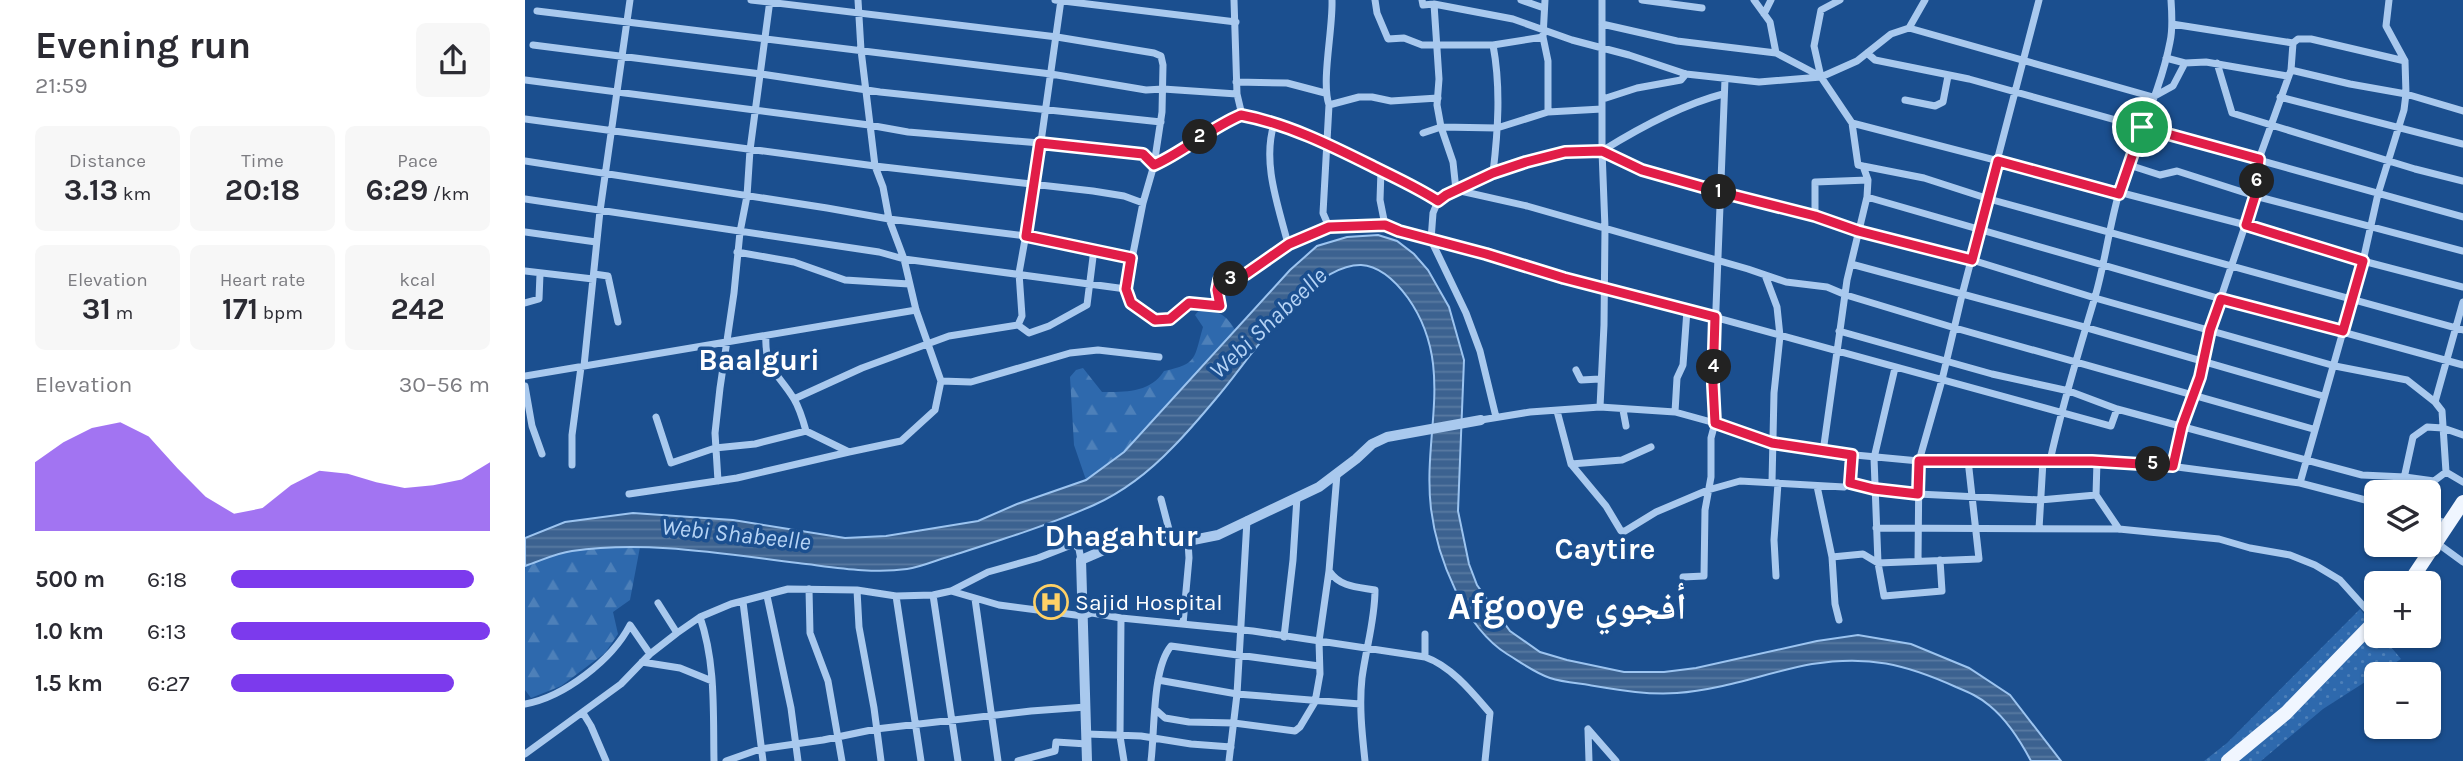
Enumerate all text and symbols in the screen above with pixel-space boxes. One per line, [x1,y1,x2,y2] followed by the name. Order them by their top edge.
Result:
[35,23,251,68] text: Evening run
[416,23,490,97] button: share
[35,72,88,99] text: 21:59
[2112,97,2172,157] pin
[2123,108,2161,146] icon: arrive
[1183,120,1217,154] pin: 2
[1194,125,1205,147] text: 2
[69,150,146,172] text: Distance
[241,150,284,172] text: Time
[397,150,438,172] text: Pace
[2239,164,2275,198] pin: 6
[2251,169,2262,191] text: 6
[64,172,118,208] text: 3.13
[225,172,300,208] text: 20:18
[366,172,428,208] text: 6:29
[1701,174,1737,210] pin: 1
[1715,180,1722,202] text: 1
[118,183,151,205] text: km
[428,183,469,205] text: /km
[1204,262,1332,384] water label: Webi Shabeelle
[1213,262,1249,296] pin: 3
[1225,267,1236,289] text: 3
[67,269,148,291] text: Elevation
[220,269,305,291] text: Heart rate
[399,269,436,291] text: kcal
[82,291,111,327] text: 31
[222,291,258,327] text: 171
[390,291,445,327] text: 242
[111,302,133,324] text: m
[258,302,303,324] text: bpm
[698,342,820,378] district label: Baalguri
[1697,350,1731,384] pin: 4
[1708,355,1719,377] text: 4
[35,371,132,398] text: Elevation
[399,371,490,398] text: 30–56 m
[2135,447,2171,482] pin: 5
[2147,452,2158,474] text: 5
[2364,480,2441,739] map controls
[2364,480,2441,557] button: layers
[660,512,812,556] water label: Webi Shabeelle
[1045,518,1198,554] district label: Dhagahtur
[1554,531,1656,567] district label: Caytire
[35,566,105,593] text: 500 m
[147,566,187,593] text: 6:18
[2364,571,2441,648] button: +
[1448,582,1686,635] district label: Afgooye أفجوي
[1032,583,1070,621] hospital icon: Sajid Hospital
[1075,589,1223,616] place label: Sajid Hospital
[35,618,104,645] text: 1.0 km
[147,618,187,645] text: 6:13
[2364,662,2441,739] button: −
[35,670,103,697] text: 1.5 km
[147,670,190,697] text: 6:27

